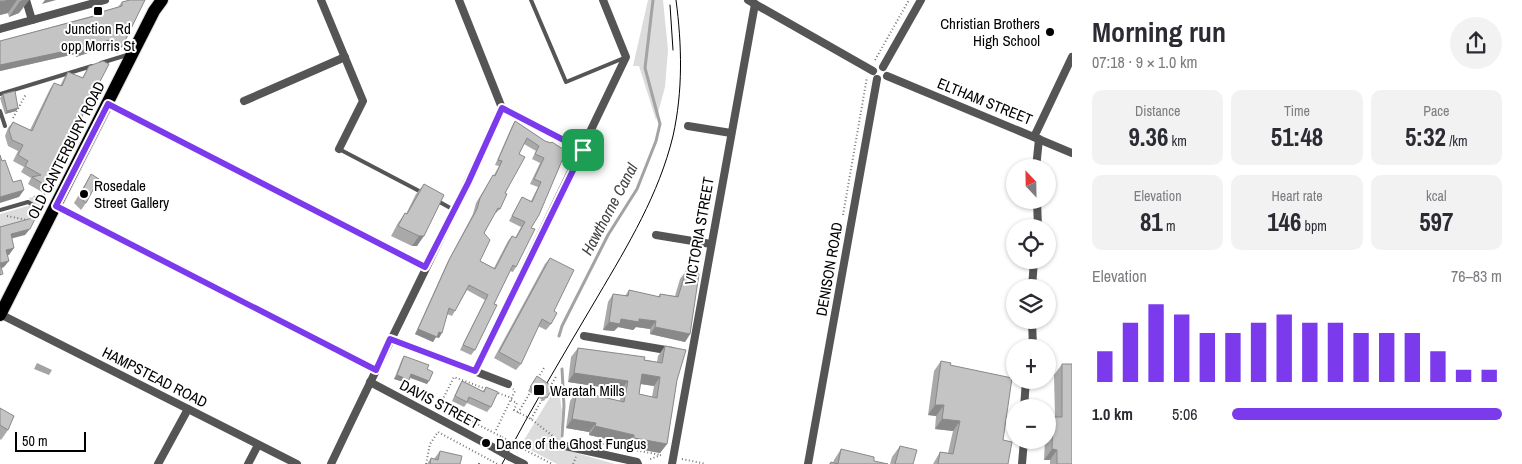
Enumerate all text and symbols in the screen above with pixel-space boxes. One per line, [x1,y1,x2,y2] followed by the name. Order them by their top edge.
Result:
[92,5,104,17] marker: Junction Rd opp Morris St
[940,13,1040,51] place label: Christian Brothers High School
[1092,13,1226,51] text: Morning run
[1450,17,1502,69] button: share
[61,18,135,56] place label: Junction Rd opp Morris St
[1044,26,1056,38] marker: Christian Brothers High School
[1092,51,1197,73] text: 07:18 · 9 × 1.0 km
[934,72,1036,130] street label: ELTHAM STREET
[22,77,110,222] street label: OLD CANTERBURY ROAD
[1135,102,1180,120] text: Distance
[1284,102,1310,120] text: Time
[1423,102,1449,120] text: Pace
[1128,120,1168,154] text: 9.36
[1271,120,1323,154] text: 51:48
[1405,120,1446,154] text: 5:32
[562,129,604,171] pin
[1168,132,1187,150] text: km
[1446,132,1468,150] text: /km
[569,136,597,164] icon: arrive
[575,158,643,259] water label: Hawthorne Canal
[1006,159,1056,209] north arrow
[1006,159,1056,449] map controls
[94,175,170,213] place label: Rosedale Street Gallery
[679,175,719,287] street label: VICTORIA STREET
[1134,187,1182,205] text: Elevation
[1271,187,1323,205] text: Heart rate
[1426,187,1447,205] text: kcal
[78,188,90,200] marker: Rosedale Street Gallery
[1140,205,1163,239] text: 81
[1267,205,1301,239] text: 146
[1419,205,1453,239] text: 597
[1163,217,1175,235] text: m
[1301,217,1327,235] text: bpm
[1006,219,1056,269] button: locate
[810,220,848,318] street label: DENISON ROAD
[1092,265,1147,287] text: Elevation
[1451,265,1502,287] text: 76–83 m
[1006,279,1056,329] button: layers
[1006,339,1056,389] button: +
[99,341,211,413] street label: HAMPSTEAD ROAD
[396,374,484,434] street label: DAVIS STREET
[550,380,625,401] place label: Waratah Mills
[532,383,546,397] marker: Waratah Mills
[1006,399,1056,449] button: −
[1092,403,1133,425] text: 1.0 km
[1172,403,1198,425] text: 5:06
[15,429,86,452] scale bar
[22,432,48,450] text: 50 m
[496,433,646,454] place label: Dance of the Ghost Fungus
[480,437,492,449] marker: Dance of the Ghost Fungus

